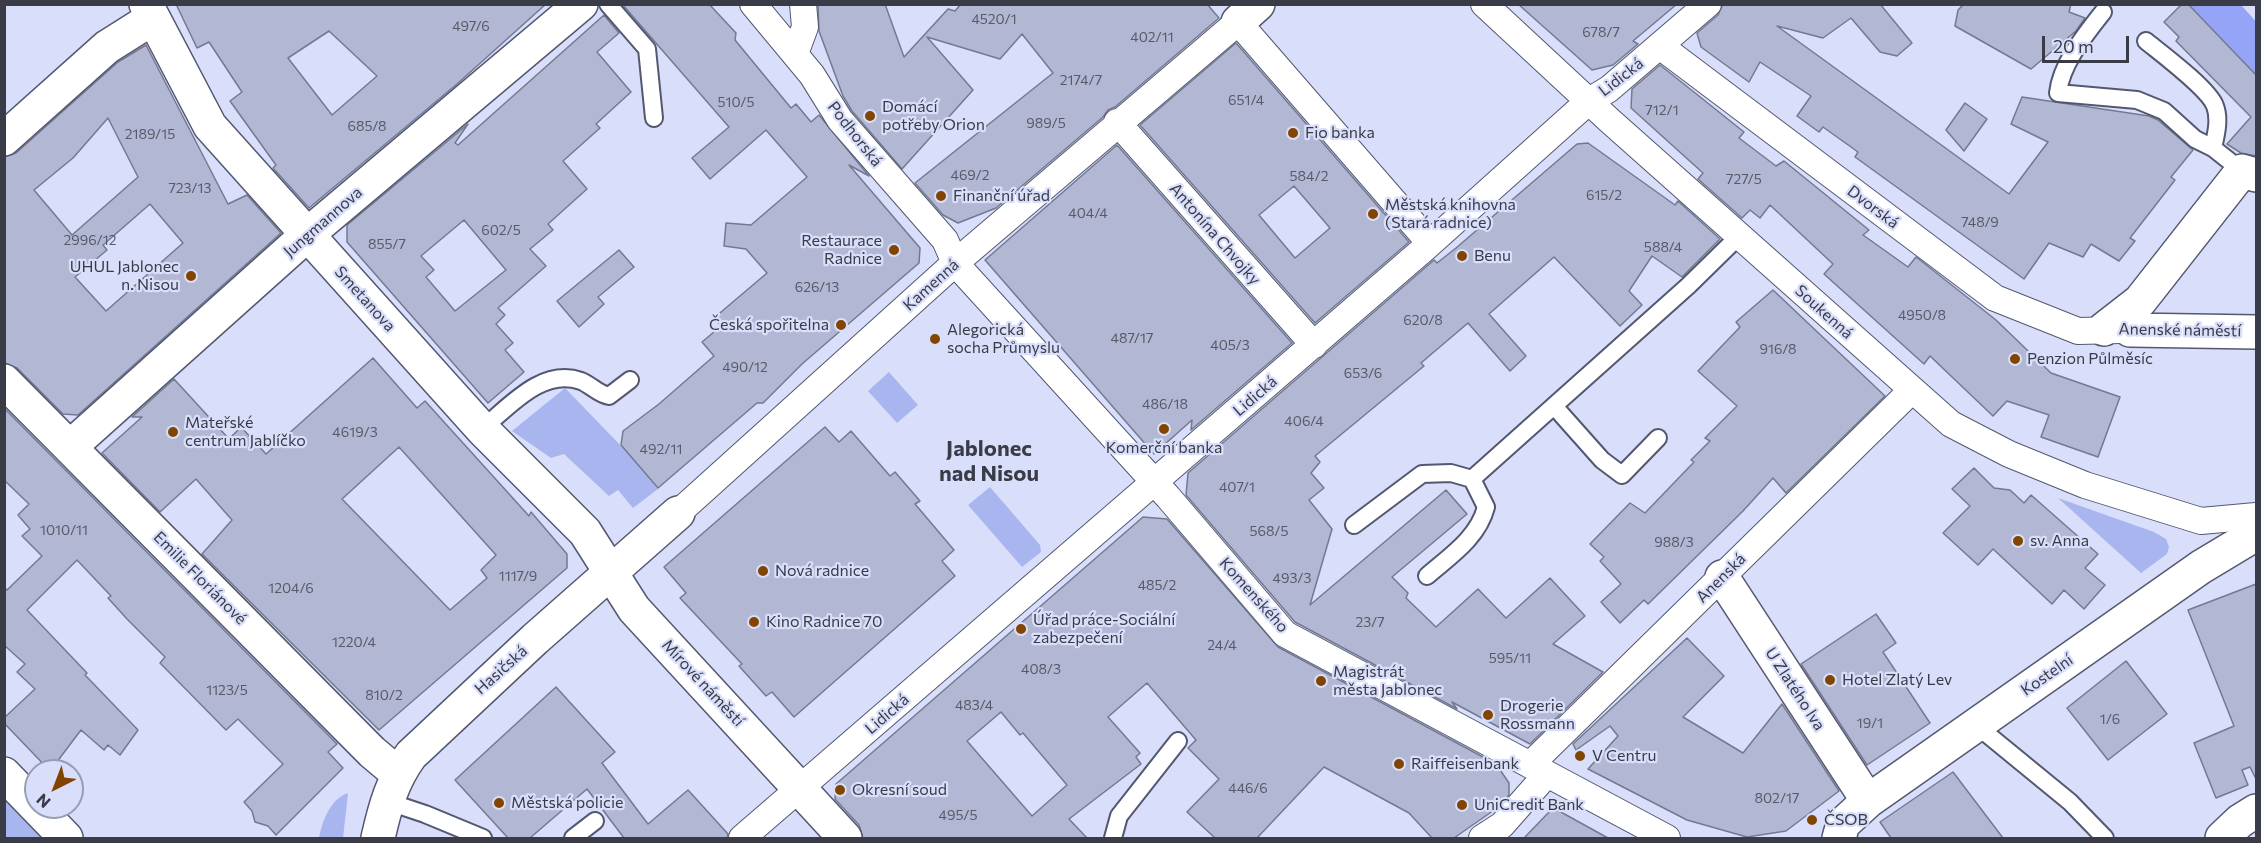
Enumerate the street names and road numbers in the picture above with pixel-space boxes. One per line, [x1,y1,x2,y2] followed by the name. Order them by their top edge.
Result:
[1595,54,1647,100] street label: Lidická
[824,97,886,171] street label: Podhorská
[1166,179,1264,289] street label: Antonína Chvojky
[1843,181,1903,233] street label: Dvorská
[280,183,366,261] street label: Jungmannova
[899,255,963,315] street label: Kamenná
[331,262,399,336] street label: Smetanova
[1791,281,1857,343] street label: Soukenná
[2119,319,2241,341] street label: Anenské náměstí
[1229,372,1281,420] street label: Lidická
[149,527,251,629] street label: Emilie Floriánové
[1692,549,1750,607] street label: Anenská
[1215,554,1293,636] street label: Komenského
[658,635,748,731] street label: Mírové náměstí
[471,641,531,699] street label: Hasičská
[1761,644,1829,734] street label: U Zlatého lva
[2017,650,2077,700] street label: Kostelní
[861,690,913,738] street label: Lidická

